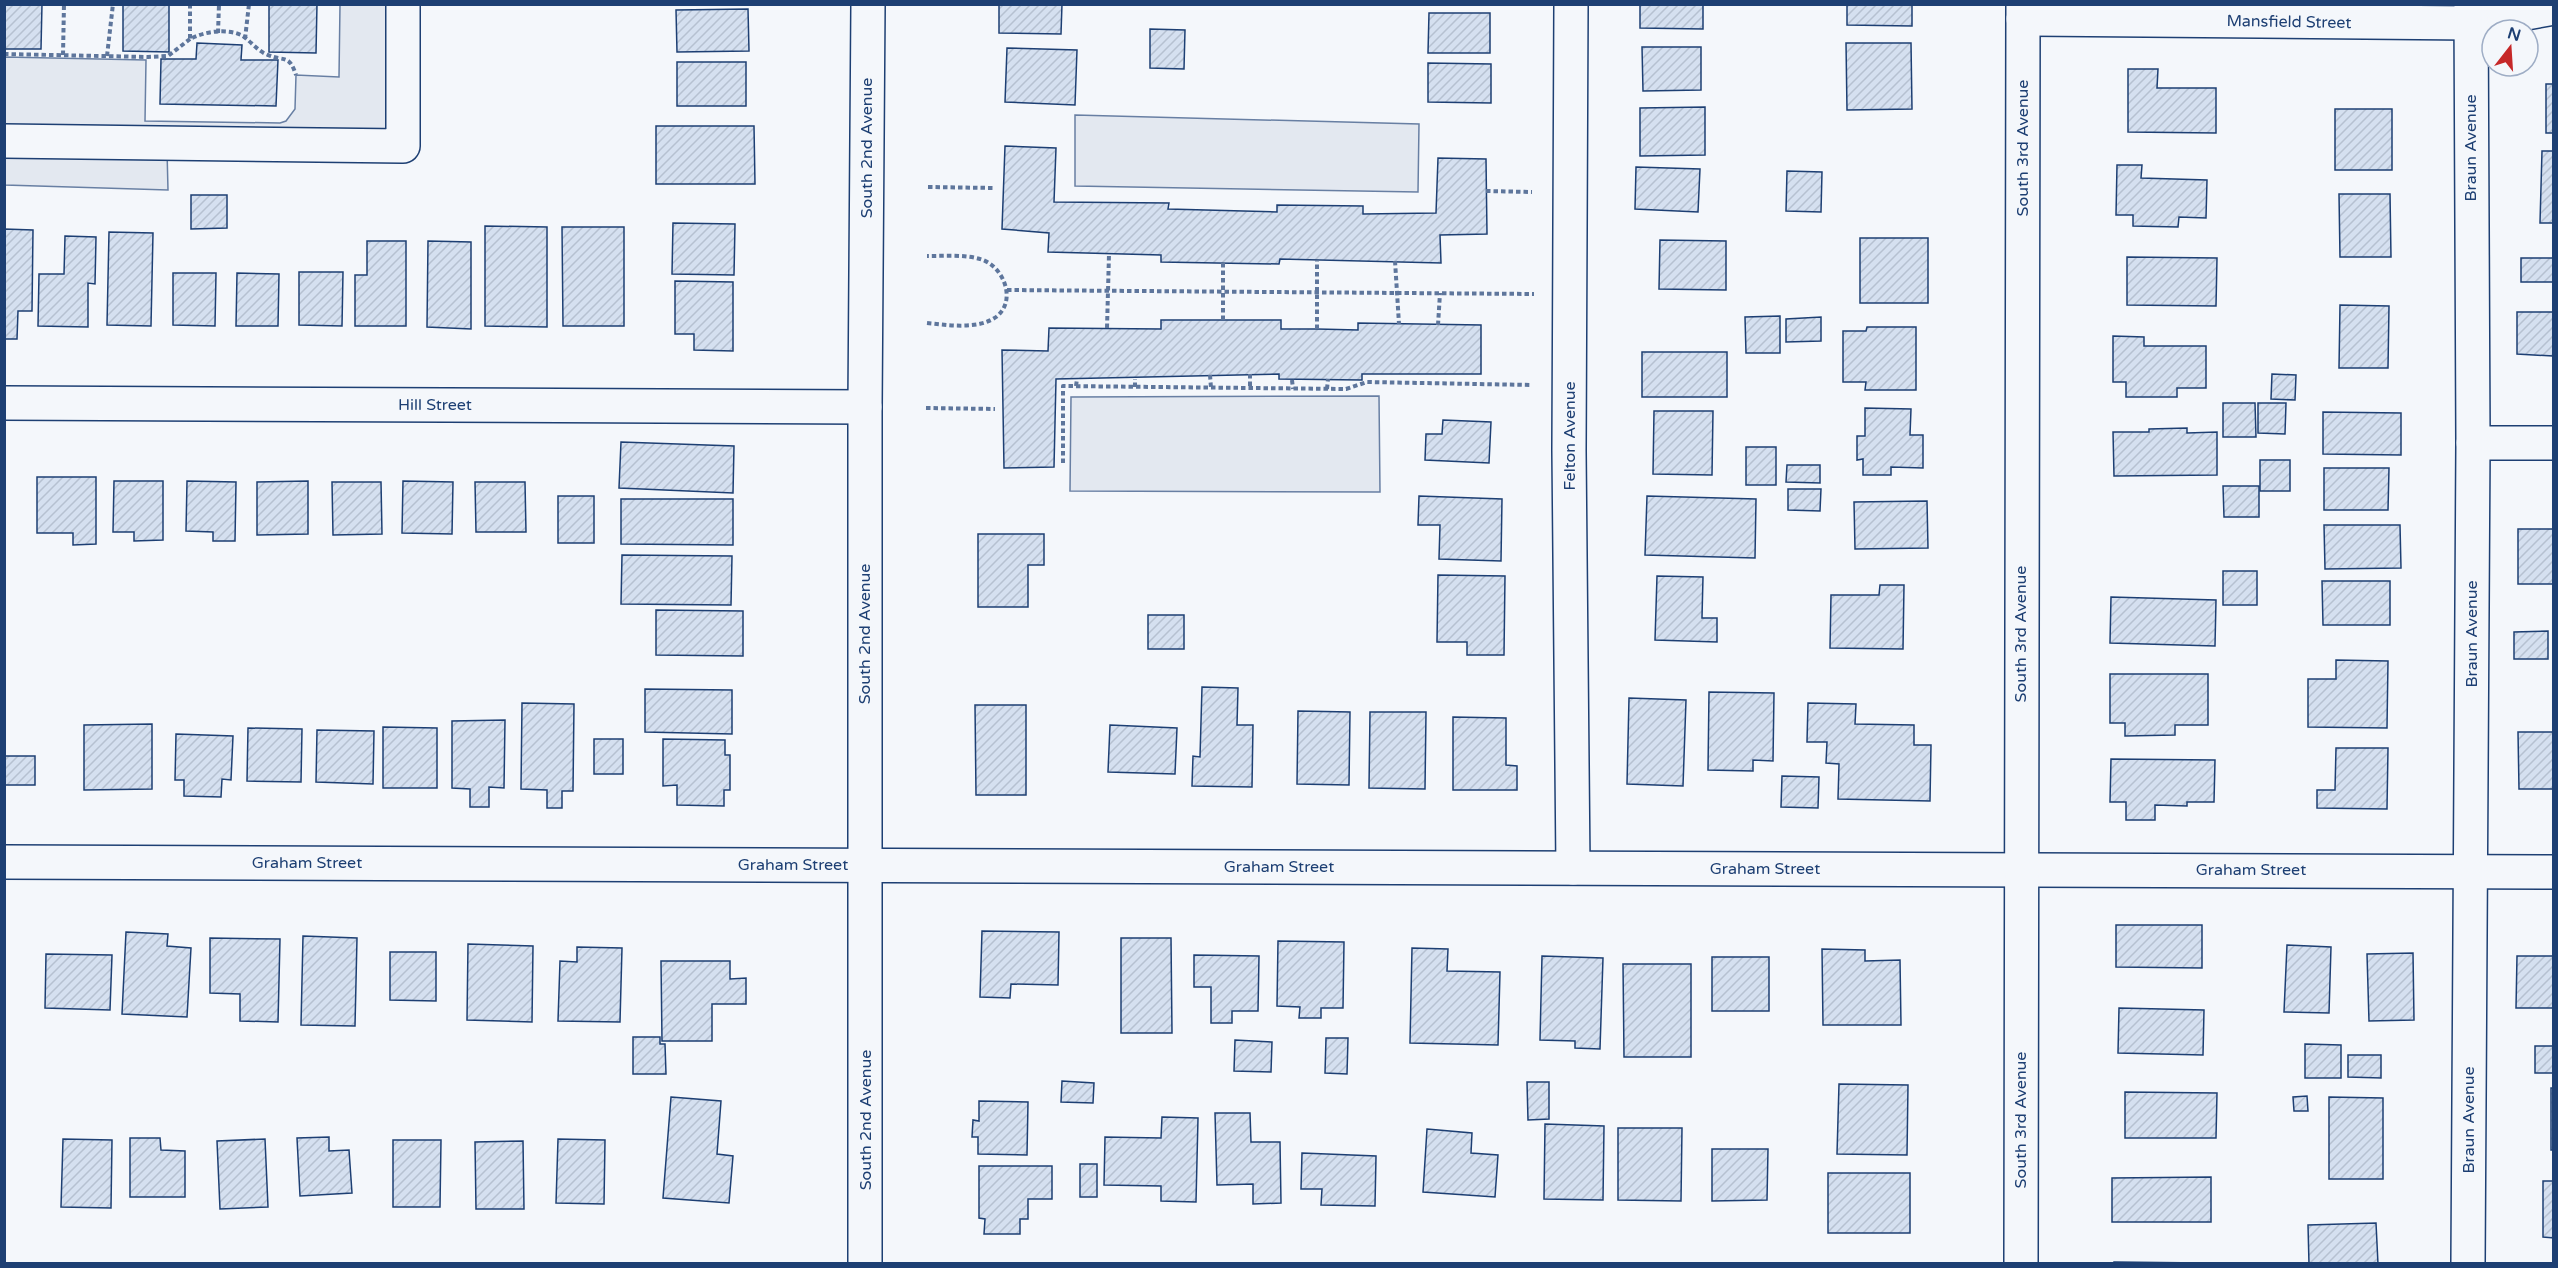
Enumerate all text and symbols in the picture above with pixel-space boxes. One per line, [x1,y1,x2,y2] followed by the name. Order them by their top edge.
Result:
[2226,11,2352,33] street label: Mansfield Street
[2480,18,2540,78] north arrow
[2505,23,2523,46] text: N
[857,78,877,218] street label: South 2nd Avenue
[2013,80,2033,216] street label: South 3rd Avenue
[2461,95,2481,201] street label: Braun Avenue
[1560,381,1580,491] street label: Felton Avenue
[398,395,472,415] street label: Hill Street
[855,564,875,704] street label: South 2nd Avenue
[2011,566,2031,702] street label: South 3rd Avenue
[2462,581,2482,687] street label: Braun Avenue
[252,853,362,873] street label: Graham Street
[738,855,848,875] street label: Graham Street
[1224,857,1334,877] street label: Graham Street
[1710,859,1820,879] street label: Graham Street
[2196,860,2306,880] street label: Graham Street
[856,1050,876,1190] street label: South 2nd Avenue
[2011,1052,2031,1188] street label: South 3rd Avenue
[2459,1067,2479,1173] street label: Braun Avenue

